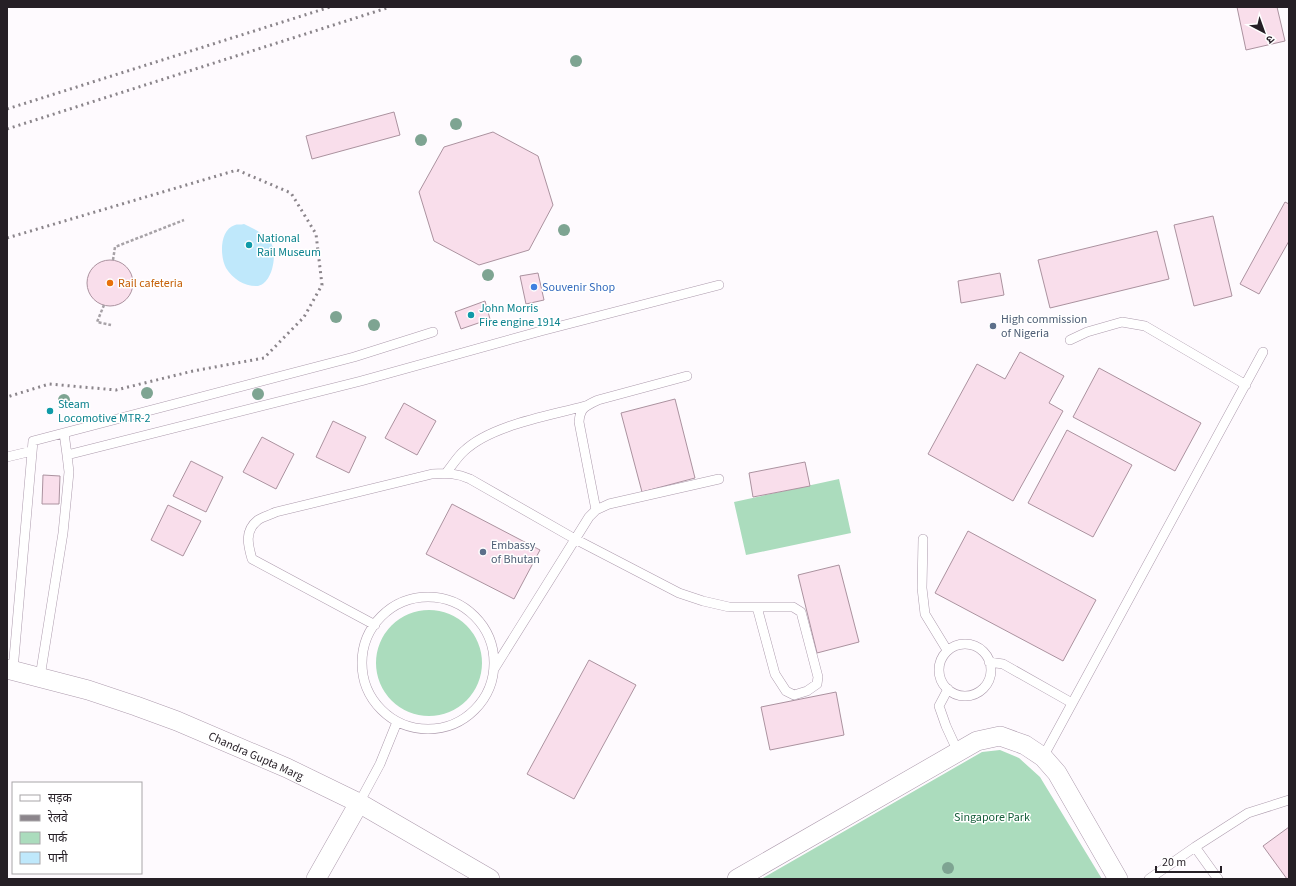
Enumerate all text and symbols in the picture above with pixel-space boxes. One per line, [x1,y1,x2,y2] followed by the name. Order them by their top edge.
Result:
[1244,12,1284,52] north arrow
[1262,31,1278,47] text: उ
[257,230,321,261] place label: National Rail Museum
[244,240,254,250] marker: National Rail Museum
[118,275,183,292] place label: Rail cafeteria
[105,278,115,288] marker: Rail cafeteria
[542,279,615,296] place label: Souvenir Shop
[529,282,539,292] marker: Souvenir Shop
[479,300,561,331] place label: John Morris Fire engine 1914
[466,310,476,320] marker: John Morris Fire engine 1914
[1001,311,1087,342] place label: High commission of Nigeria
[988,321,998,331] marker: High commission of Nigeria
[58,396,150,427] place label: Steam Locomotive MTR-2
[45,406,55,416] marker: Steam Locomotive MTR-2
[491,537,540,568] place label: Embassy of Bhutan
[478,547,488,557] marker: Embassy of Bhutan
[206,728,306,785] street label: Chandra Gupta Marg
[12,782,142,874] legend
[48,790,73,807] text: सड़क
[954,809,1030,826] park label: Singapore Park
[48,810,68,827] text: रेलवे
[48,830,68,847] text: पार्क
[1156,848,1221,874] scale bar
[48,850,69,867] text: पानी
[1162,854,1186,871] text: 20 m

